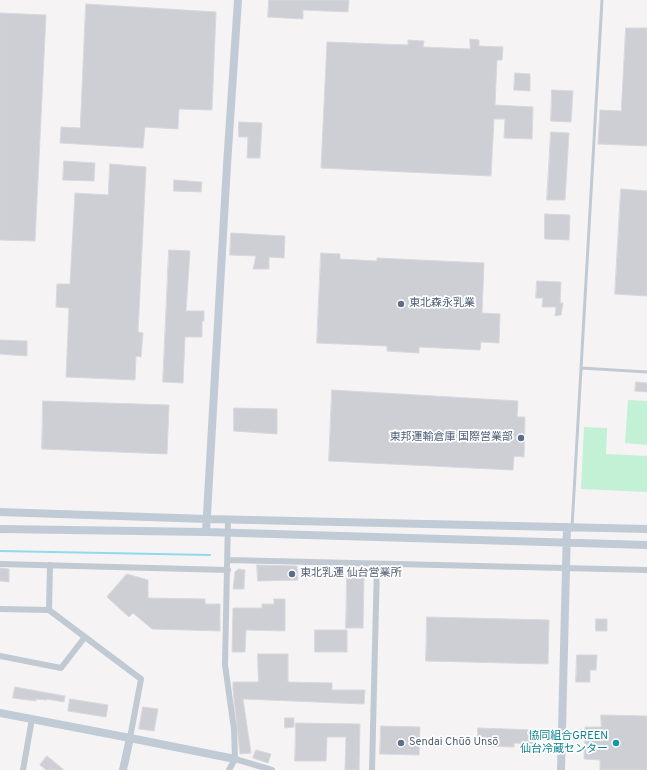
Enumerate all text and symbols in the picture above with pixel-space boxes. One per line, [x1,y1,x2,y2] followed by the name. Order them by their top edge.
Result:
[409,297,475,311] place label: 東北森永乳業
[396,299,406,309] marker: 東北森永乳業
[389,431,513,445] place label: 東邦運輸倉庫 国際営業部
[516,433,526,443] marker: 東邦運輸倉庫 国際営業部
[300,567,402,581] place label: 東北乳運 仙台営業所
[287,569,297,579] marker: 東北乳運 仙台営業所
[520,730,608,756] place label: 協同組合GREEN 仙台冷蔵センター
[409,736,498,750] place label: Sendai Chūō Unsō
[396,738,406,748] marker: Sendai Chūō Unsō
[611,738,621,748] marker: 協同組合GREEN 仙台冷蔵センター

